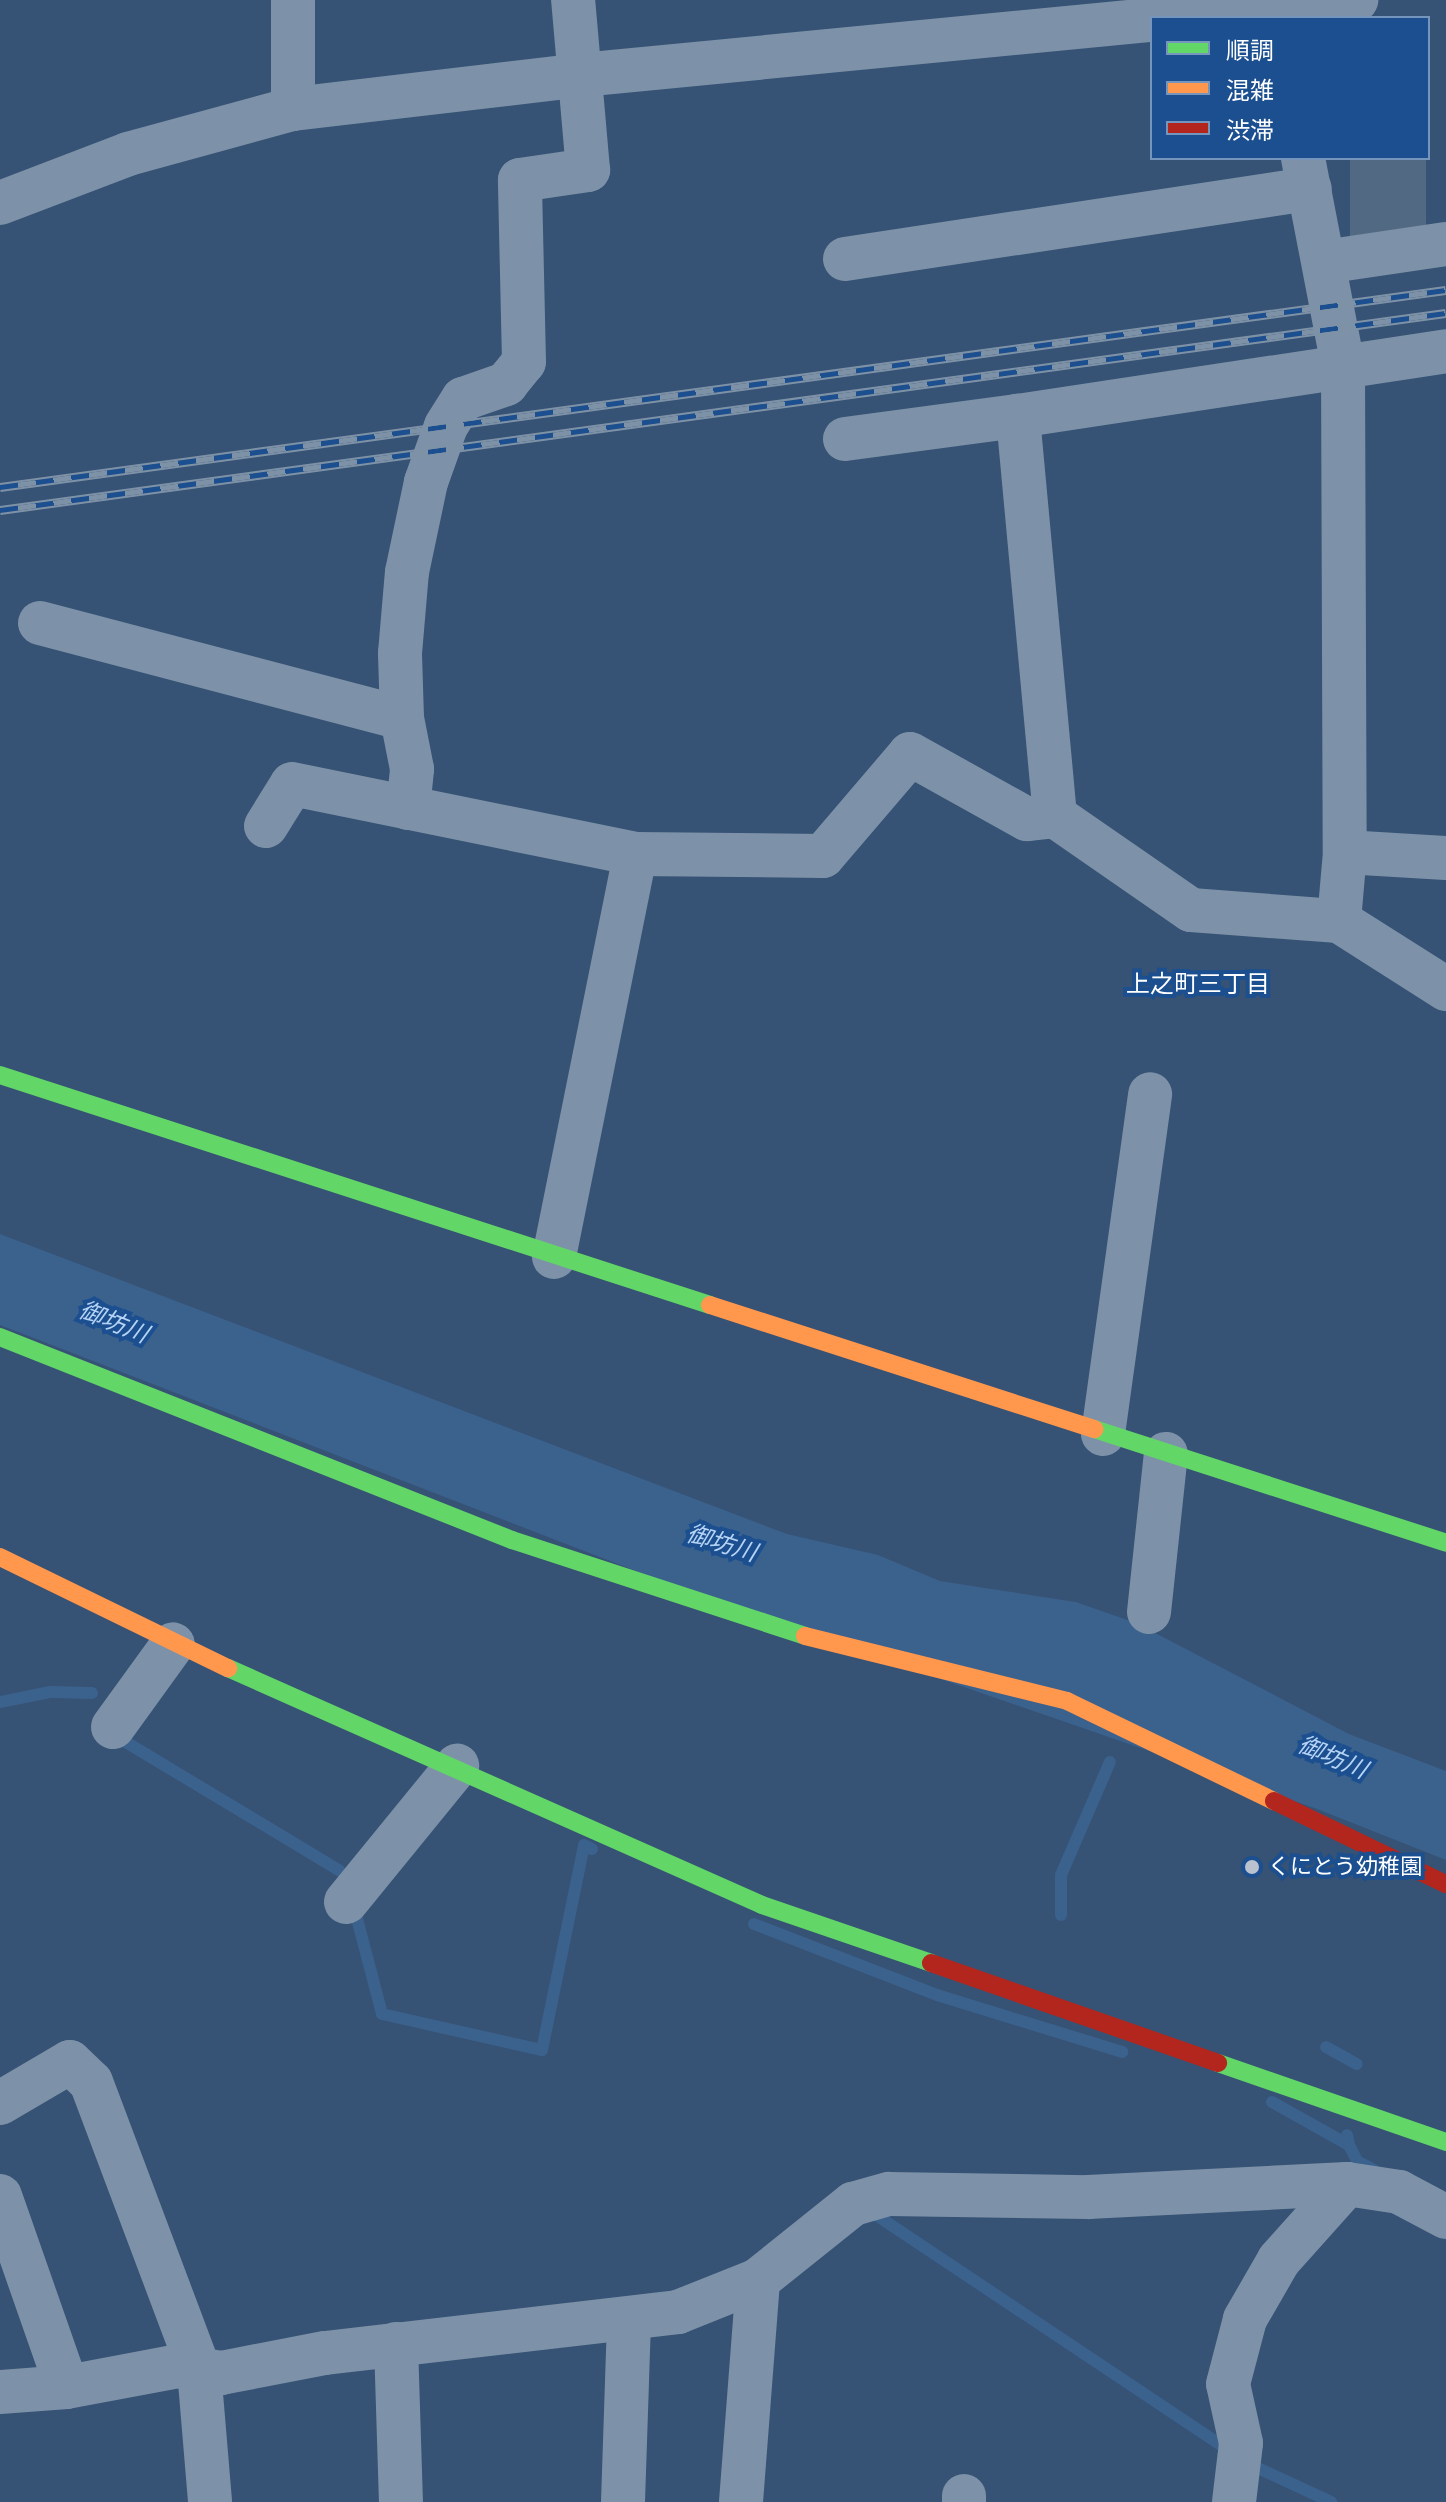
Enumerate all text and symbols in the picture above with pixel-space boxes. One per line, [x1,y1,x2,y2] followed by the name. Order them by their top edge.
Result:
[1150,16,1430,160] legend
[1226,33,1274,66] text: 順調
[1226,73,1274,106] text: 混雑
[1226,113,1274,146] text: 渋滞
[1126,969,1270,997] district label: 上之町三丁目
[75,1294,153,1348] water label: 御坊川
[683,1518,761,1566] water label: 御坊川
[1294,1729,1372,1783] water label: 御坊川
[1268,1854,1422,1880] place label: くにとう幼稚園
[1243,1858,1261,1876] marker: くにとう幼稚園

